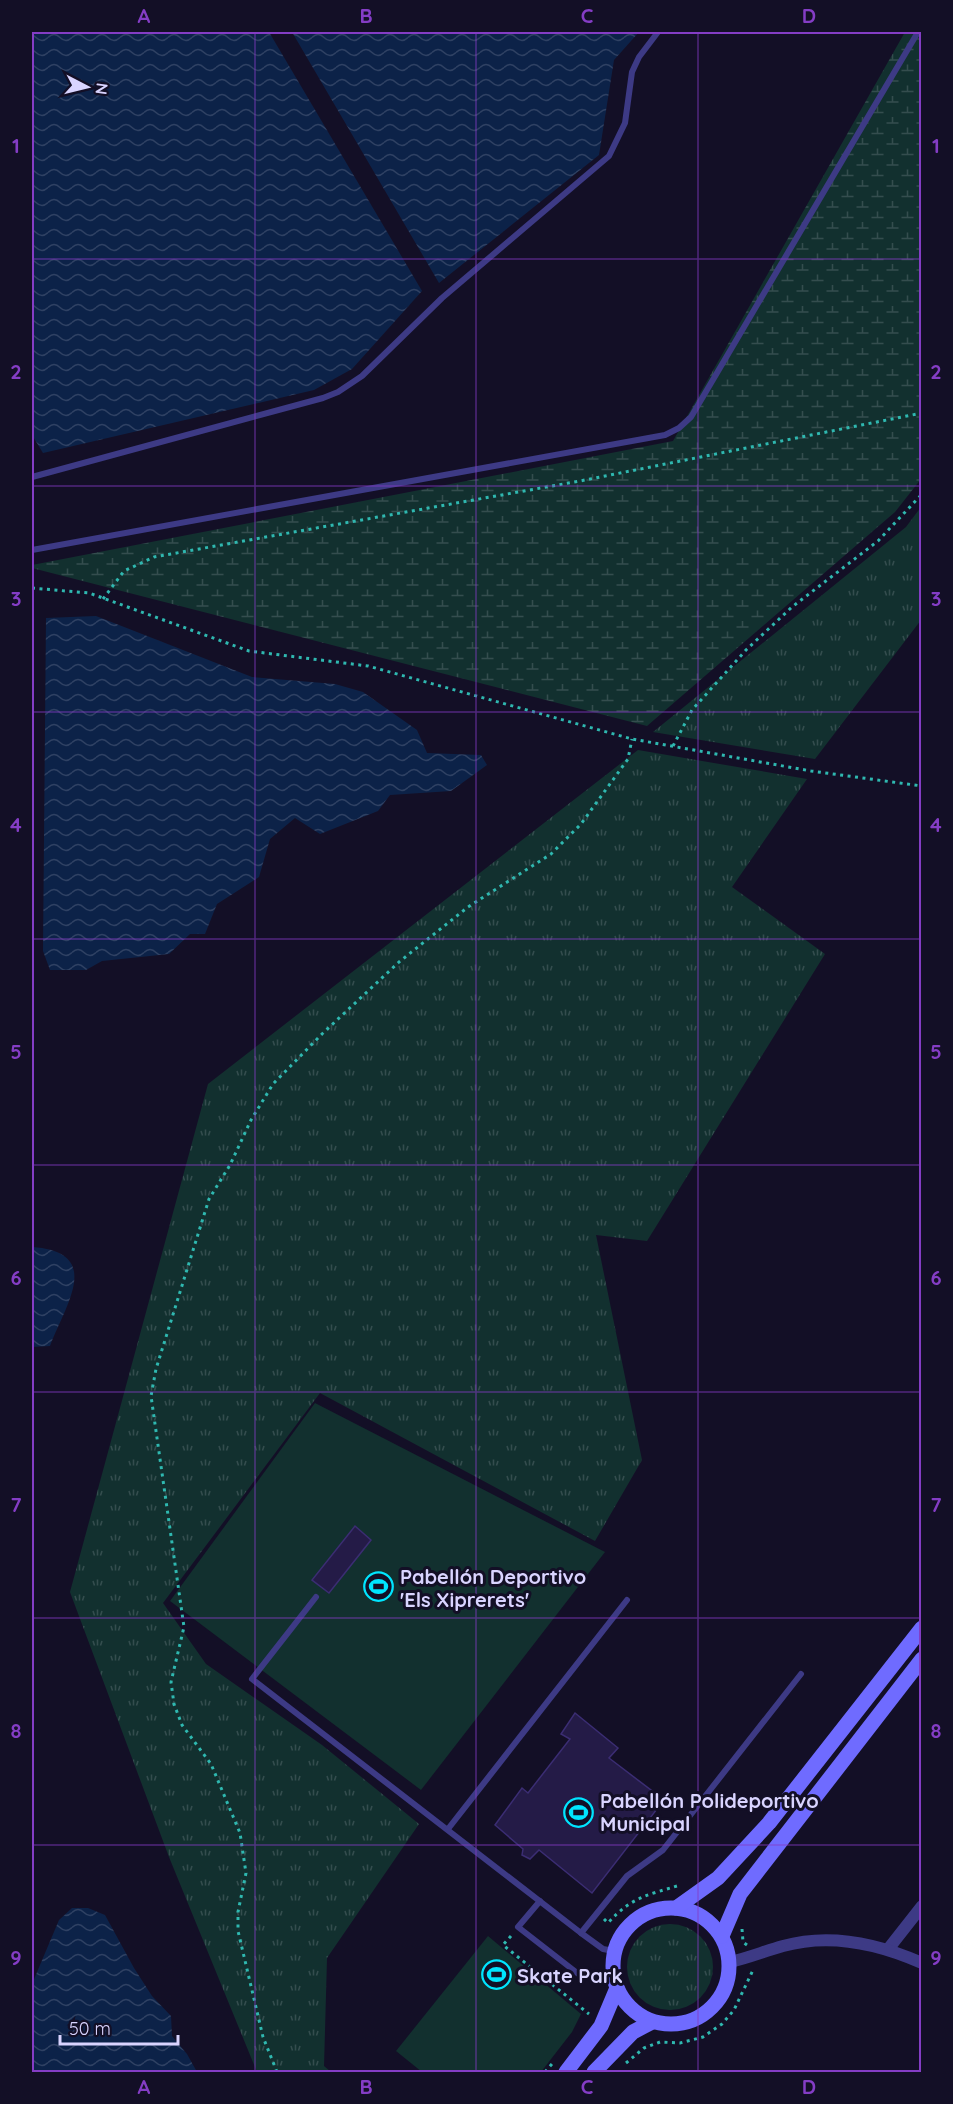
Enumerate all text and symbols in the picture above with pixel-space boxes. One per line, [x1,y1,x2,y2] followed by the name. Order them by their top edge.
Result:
[138,3,151,28] text: A
[359,3,373,28] text: B
[581,3,594,28] text: C
[802,3,816,28] text: D
[57,57,117,117] north arrow
[91,82,113,96] text: N
[12,133,20,158] text: 1
[932,133,940,158] text: 1
[10,359,22,384] text: 2
[930,359,942,384] text: 2
[11,586,21,611] text: 3
[931,586,941,611] text: 3
[10,812,22,837] text: 4
[930,812,942,837] text: 4
[10,1039,22,1064] text: 5
[930,1039,942,1064] text: 5
[10,1265,22,1290] text: 6
[930,1265,942,1290] text: 6
[11,1492,22,1517] text: 7
[931,1492,942,1517] text: 7
[400,1564,586,1612] place label: Pabellón Deportivo 'Els Xiprerets'
[363,1571,395,1603] sports icon: Pabellón Deportivo 'Els Xiprerets'
[11,1718,22,1743] text: 8
[931,1718,942,1743] text: 8
[600,1788,819,1836] place label: Pabellón Polideportivo Municipal
[563,1796,595,1828] sports icon: Pabellón Polideportivo Municipal
[10,1945,22,1970] text: 9
[930,1945,942,1970] text: 9
[480,1959,512,1991] sports icon: Skate Park
[517,1963,623,1988] place label: Skate Park
[60,2008,178,2046] scale bar
[69,2017,111,2040] text: 50 m
[138,2074,151,2099] text: A
[359,2074,373,2099] text: B
[581,2074,594,2099] text: C
[802,2074,816,2099] text: D

